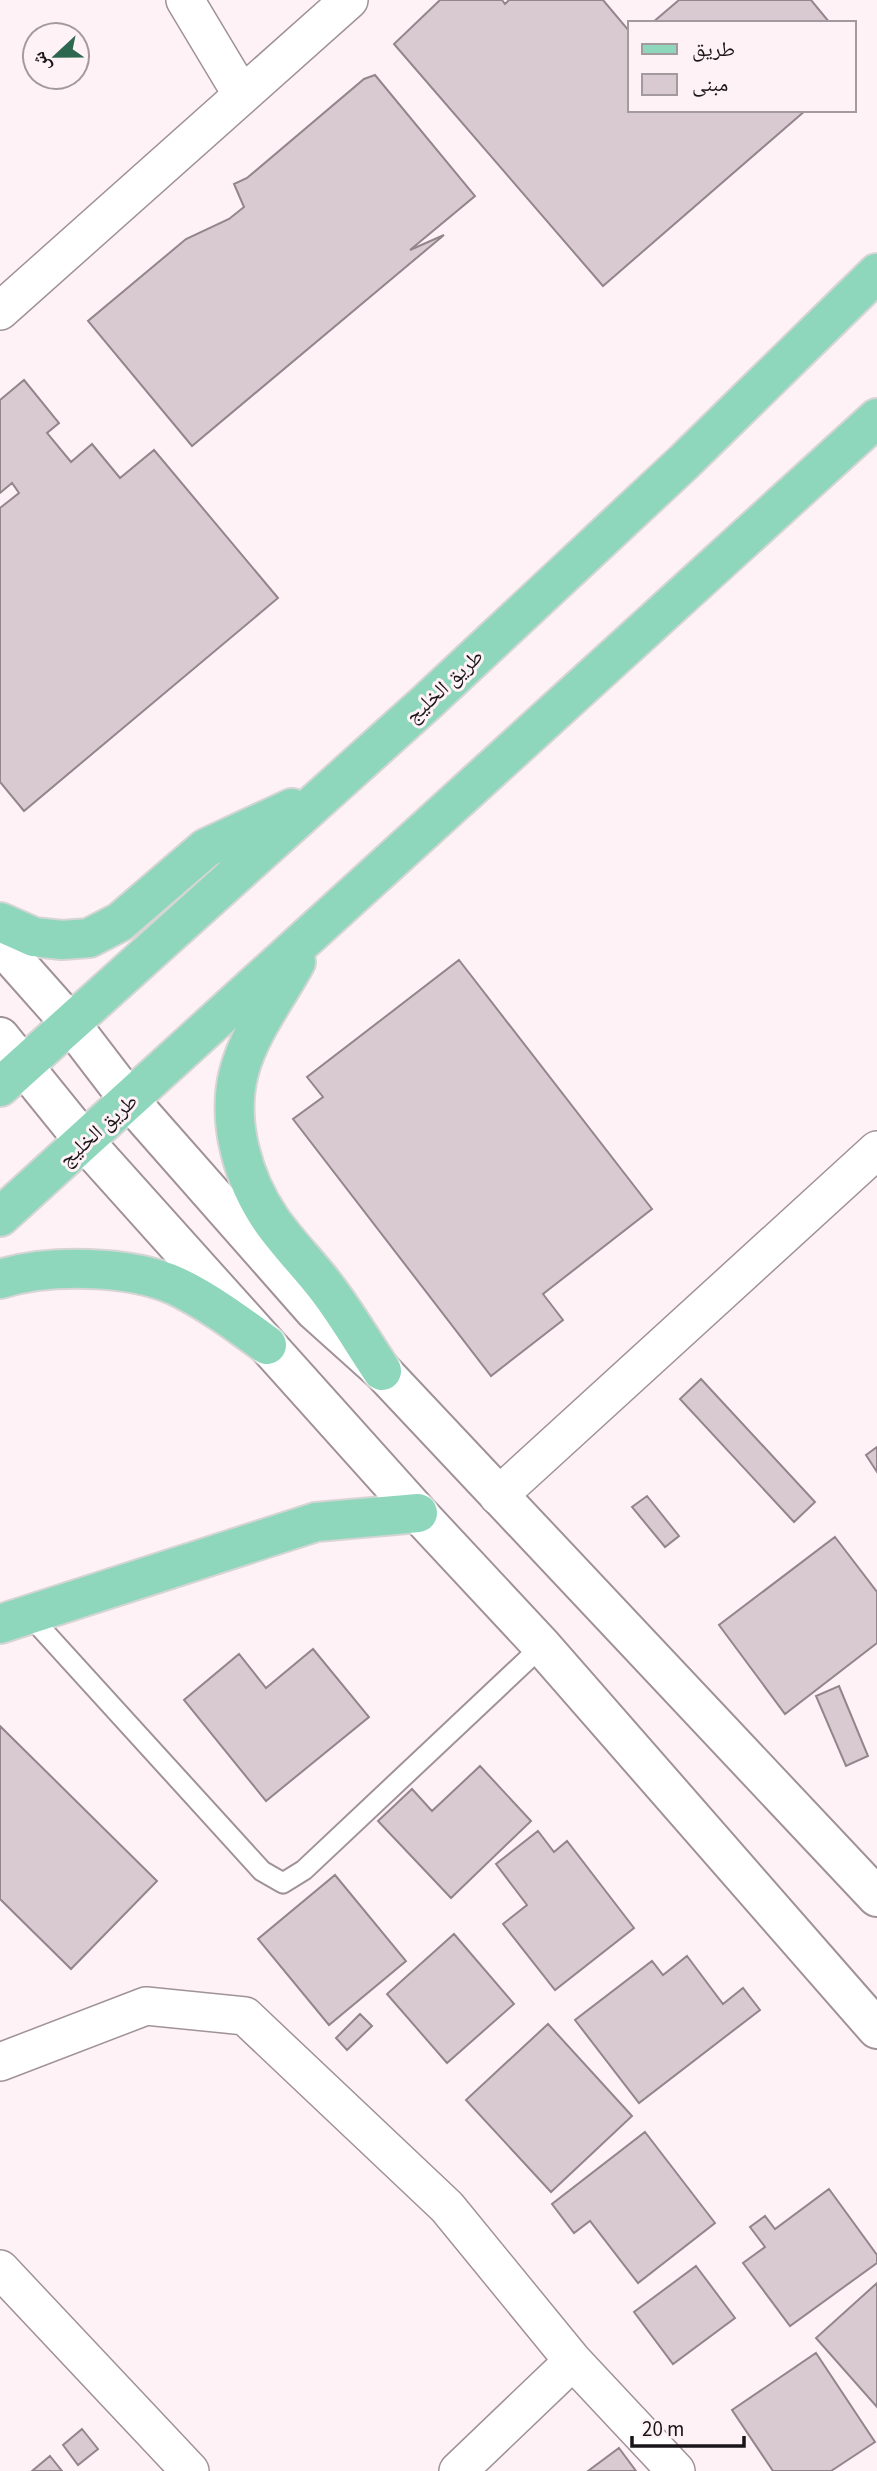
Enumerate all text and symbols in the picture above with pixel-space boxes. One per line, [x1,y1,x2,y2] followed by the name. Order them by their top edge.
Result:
[21,21,91,91] north arrow
[628,21,856,112] legend
[692,34,735,64] text: طريق
[25,47,58,76] text: ش
[692,69,728,99] text: مبنى
[398,642,490,730] street label: طريق الخليج
[52,1086,144,1174] street label: طريق الخليج
[632,2404,744,2448] scale bar
[642,2414,684,2444] text: 20 m

